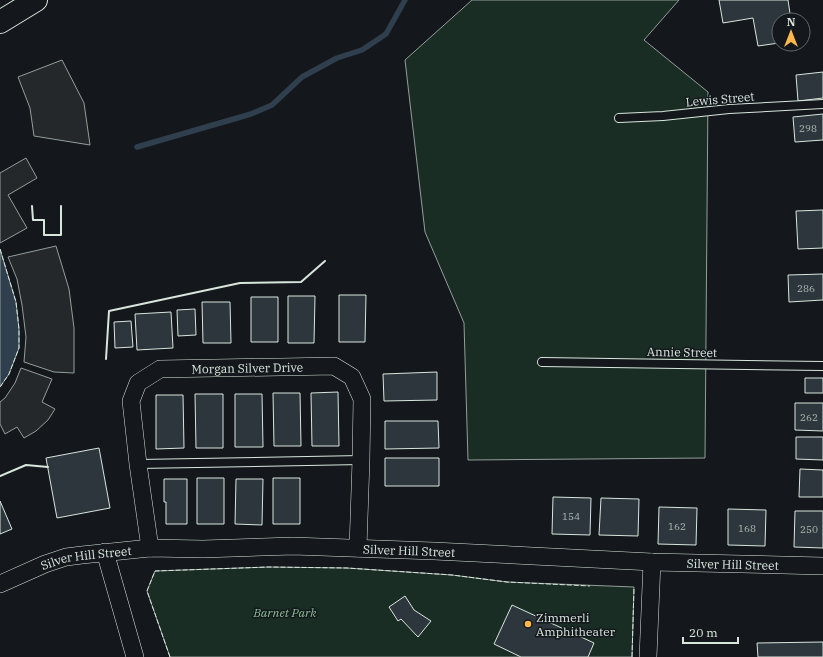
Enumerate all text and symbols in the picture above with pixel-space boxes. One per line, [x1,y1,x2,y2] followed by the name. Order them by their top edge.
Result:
[771,12,811,52] north arrow
[787,15,796,29] text: N
[685,89,755,109] street label: Lewis Street
[799,122,817,135] house number: 298
[797,282,815,295] house number: 286
[647,344,717,360] street label: Annie Street
[191,359,303,376] street label: Morgan Silver Drive
[800,411,818,424] house number: 262
[562,510,580,523] house number: 154
[668,520,686,533] house number: 162
[738,522,756,535] house number: 168
[800,523,818,536] house number: 250
[363,541,456,560] street label: Silver Hill Street
[38,542,132,573] street label: Silver Hill Street
[686,555,779,572] street label: Silver Hill Street
[252,605,317,620] park label: Barnet Park
[536,610,616,639] place label: Zimmerli Amphitheater
[523,619,533,629] marker: Zimmerli Amphitheater
[683,619,738,645] scale bar
[689,625,718,640] text: 20 m

